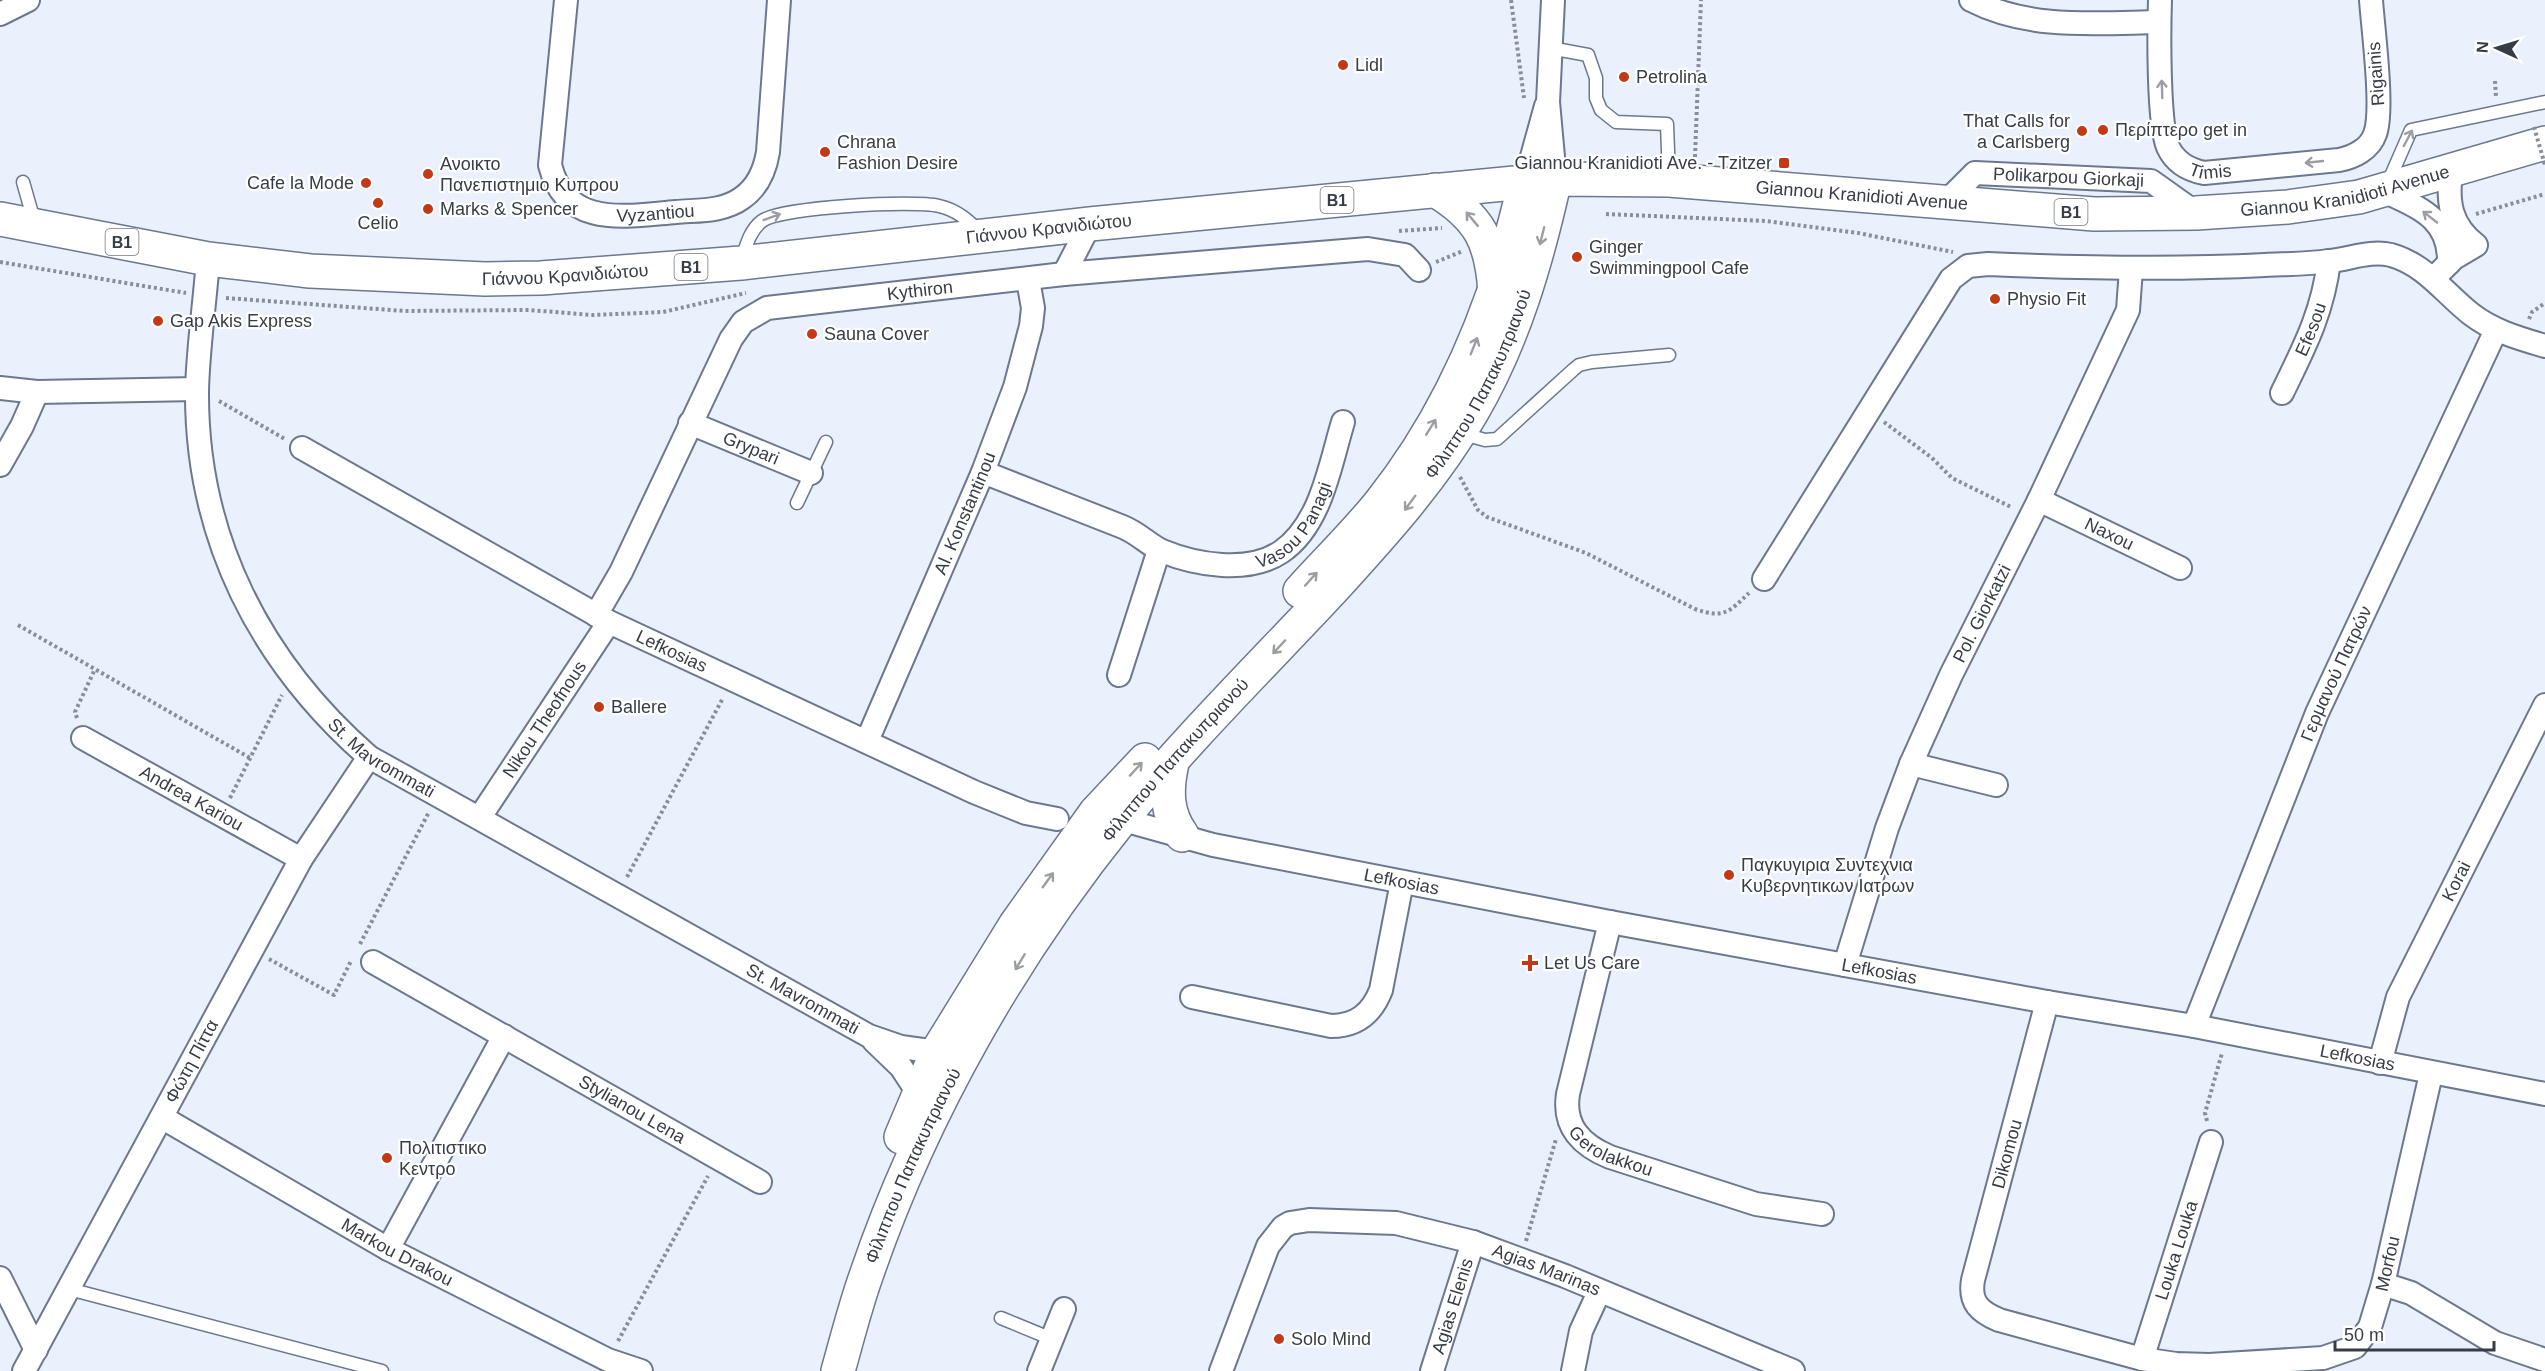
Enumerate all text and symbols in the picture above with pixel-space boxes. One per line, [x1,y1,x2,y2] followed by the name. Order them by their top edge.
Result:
[2467,18,2527,78] north arrow
[2364,41,2388,107] street label: Rigainis
[2474,41,2491,53] text: N
[1355,55,1383,75] place label: Lidl
[1336,58,1350,72] marker: Lidl
[1636,67,1708,87] place label: Petrolina
[1617,70,1631,84] marker: Petrolina
[2157,79,2168,99] one-way arrow
[1963,111,2070,152] place label: That Calls for a Carlsberg
[2115,120,2247,140] place label: Περίπτερο get in
[2096,123,2110,137] marker: Περίπτερο get in
[2075,124,2089,138] marker: That Calls for a Carlsberg
[2402,130,2414,147] one-way arrow
[837,132,958,173] place label: Chrana Fashion Desire
[818,145,832,159] marker: Chrana Fashion Desire
[1515,153,1772,173] place label: Giannou Kranidioti Ave. - Tzitzer
[440,154,619,195] place label: Ανοικτο Πανεπιστημιο Κυπρου
[1777,156,1791,170] marker: Giannou Kranidioti Ave. - Tzitzer
[2305,157,2325,168] one-way arrow
[2186,159,2232,183] street label: Timis
[2240,161,2452,220] street label: Giannou Kranidioti Avenue
[1993,164,2144,191] street label: Polikarpou Giorkaji
[421,167,435,181] marker: Ανοικτο Πανεπιστημιο Κυπρου
[247,173,354,193] place label: Cafe la Mode
[359,176,373,190] marker: Cafe la Mode
[1755,177,1969,214] street label: Giannou Kranidioti Avenue
[1320,187,1354,213] road number: B1
[371,196,385,210] marker: Celio
[440,199,578,219] place label: Marks & Spencer
[2054,199,2088,225] road number: B1
[616,201,695,226] street label: Vyzantiou
[421,202,435,216] marker: Marks & Spencer
[965,210,1133,248] street label: Γιάννου Κρανιδιώτου
[762,211,781,222] one-way arrow
[1466,211,1479,227] one-way arrow
[2422,211,2438,223] one-way arrow
[357,213,399,233] place label: Celio
[1536,227,1548,246] one-way arrow
[106,229,138,255] road number: B1
[1589,237,1749,278] place label: Ginger Swimmingpool Cafe
[1570,250,1584,264] marker: Ginger Swimmingpool Cafe
[674,254,708,280] road number: B1
[482,260,649,289] street label: Γιάννου Κρανιδιώτου
[886,277,954,304] street label: Kythiron
[1421,287,1535,483] street label: Φίλιππου Παπακυπριανού
[2007,289,2086,309] place label: Physio Fit
[1988,292,2002,306] marker: Physio Fit
[2291,300,2330,359] street label: Efesou
[170,311,312,331] place label: Gap Akis Express
[151,314,165,328] marker: Gap Akis Express
[824,324,929,344] place label: Sauna Cover
[805,327,819,341] marker: Sauna Cover
[1469,337,1480,356] one-way arrow
[1426,419,1438,436] one-way arrow
[720,428,782,469] street label: Grypari
[930,449,1000,577] street label: Al. Konstantinou
[1253,480,1335,572] street label: Vasou Panagi
[1403,495,1416,511] one-way arrow
[2081,514,2137,554] street label: Naxou
[1949,561,2015,666] street label: Pol. Giorkatzi
[1304,572,1318,587] one-way arrow
[2297,603,2376,744] street label: Γερμανού Πατρών
[633,626,710,676] street label: Lefkosias
[1271,640,1286,655] one-way arrow
[499,657,590,782] street label: Nikou Theofnous
[1098,674,1253,846] street label: Φίλιππου Παπακυπριανού
[611,697,667,717] place label: Ballere
[592,700,606,714] marker: Ballere
[324,714,438,802] street label: St. Mavrommati
[136,761,247,835] street label: Andrea Kariou
[1129,762,1144,777] one-way arrow
[1741,855,1914,896] place label: Παγκυγιρια Συντεχνια Κυβερνητικων Ιατρων
[2438,858,2475,905] street label: Korai
[1362,865,1441,899] street label: Lefkosias
[1722,868,1736,882] marker: Παγκυγιρια Συντεχνια Κυβερνητικων Ιατρων
[1042,872,1054,888] one-way arrow
[1013,953,1025,970] one-way arrow
[1544,953,1640,973] place label: Let Us Care
[1521,954,1539,972] marker: Let Us Care
[1840,955,1918,988] street label: Lefkosias
[743,960,863,1039] street label: St. Mavrommati
[161,1016,222,1107] street label: Φώτη Πίττα
[2318,1041,2397,1075] street label: Lefkosias
[861,1065,965,1266] street label: Φίλιππου Παπακυπριανού
[575,1071,690,1148] street label: Stylianou Lena
[1988,1117,2026,1191] street label: Dikomou
[1565,1122,1655,1180] street label: Gerolakkou
[399,1138,487,1179] place label: Πολιτιστικο Κεντρο
[380,1151,394,1165] marker: Πολιτιστικο Κεντρο
[2151,1197,2202,1303] street label: Louka Louka
[338,1214,456,1290] street label: Markou Drakou
[2372,1234,2404,1293] street label: Morfou
[1490,1240,1604,1300] street label: Agias Marinas
[1428,1256,1477,1356] street label: Agias Elenis
[2335,1314,2494,1352] scale bar
[2344,1325,2384,1345] text: 50 m
[1291,1329,1371,1349] place label: Solo Mind
[1272,1332,1286,1346] marker: Solo Mind

